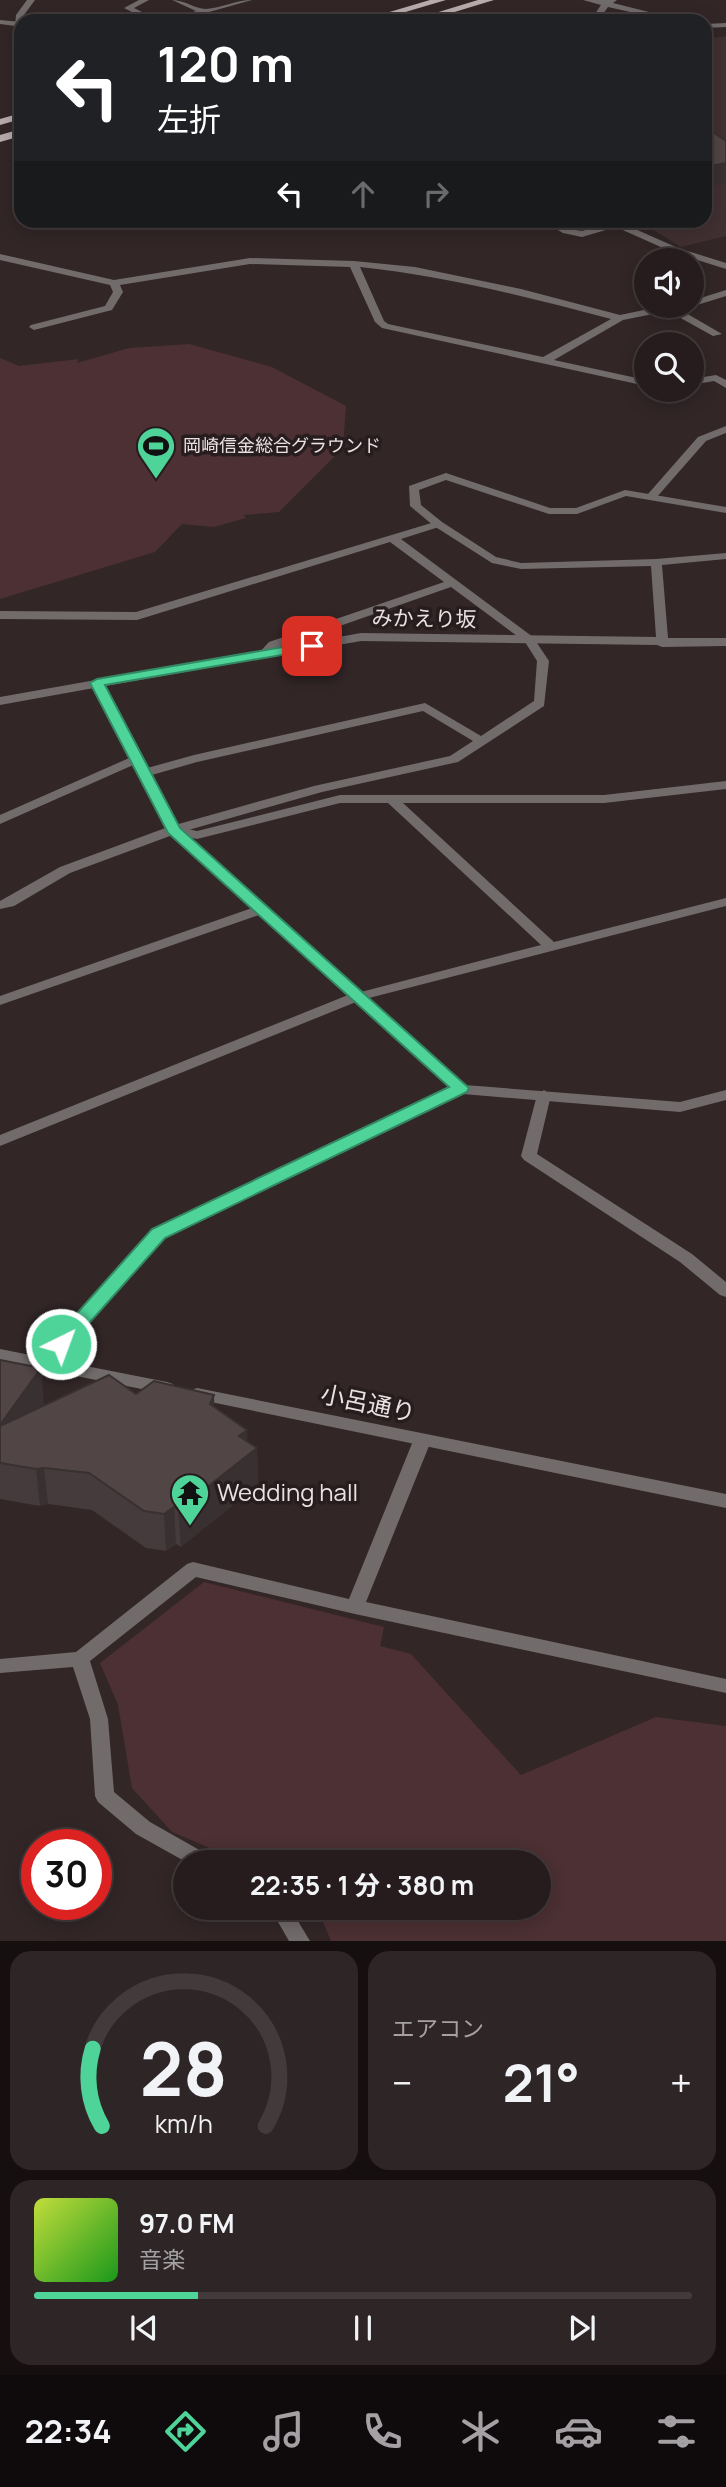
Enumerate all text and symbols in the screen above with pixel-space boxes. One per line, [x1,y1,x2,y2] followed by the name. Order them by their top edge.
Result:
[157,30,294,97] text: 120 m
[42,42,133,133] icon: left
[157,97,221,141] text: 左折
[271,175,309,213] icon: left
[344,175,382,213] icon: ahead
[417,175,455,213] icon: right
[634,248,704,402] map controls
[634,248,704,318] button: sound
[634,332,704,402] button: search
[135,425,177,480] sports icon: 岡崎信金総合グラウンド
[183,433,381,457] place label: 岡崎信金総合グラウンド
[371,603,477,633] street label: みかえり坂
[282,616,342,676] pin
[293,627,331,665] icon: arrive
[24,1307,98,1381] position arrow
[318,1376,419,1429] street label: 小呂通り
[169,1472,211,1527] temple icon: Wedding hall
[217,1475,358,1508] place label: Wedding hall
[21,1829,112,1920] speed limit sign: 30
[250,1867,474,1903] text: 22:35 · 1 分 · 380 m
[392,2012,484,2044] text: エアコン
[140,2019,228,2119] text: 28
[503,2047,580,2118] text: 21°
[392,2056,413,2108] text: −
[670,2056,692,2108] text: +
[155,2106,213,2141] text: km/h
[139,2205,235,2241] text: 97.0 FM
[139,2243,185,2275] text: 音楽
[125,2309,163,2347] icon: previous
[344,2309,382,2347] icon: pause
[563,2309,601,2347] icon: next
[161,2407,210,2456] icon: directions
[259,2407,308,2456] icon: music
[358,2407,407,2456] icon: phone
[456,2407,505,2456] icon: climate
[554,2407,603,2456] icon: car
[652,2407,701,2456] icon: filters
[25,2409,112,2453] text: 22:34

